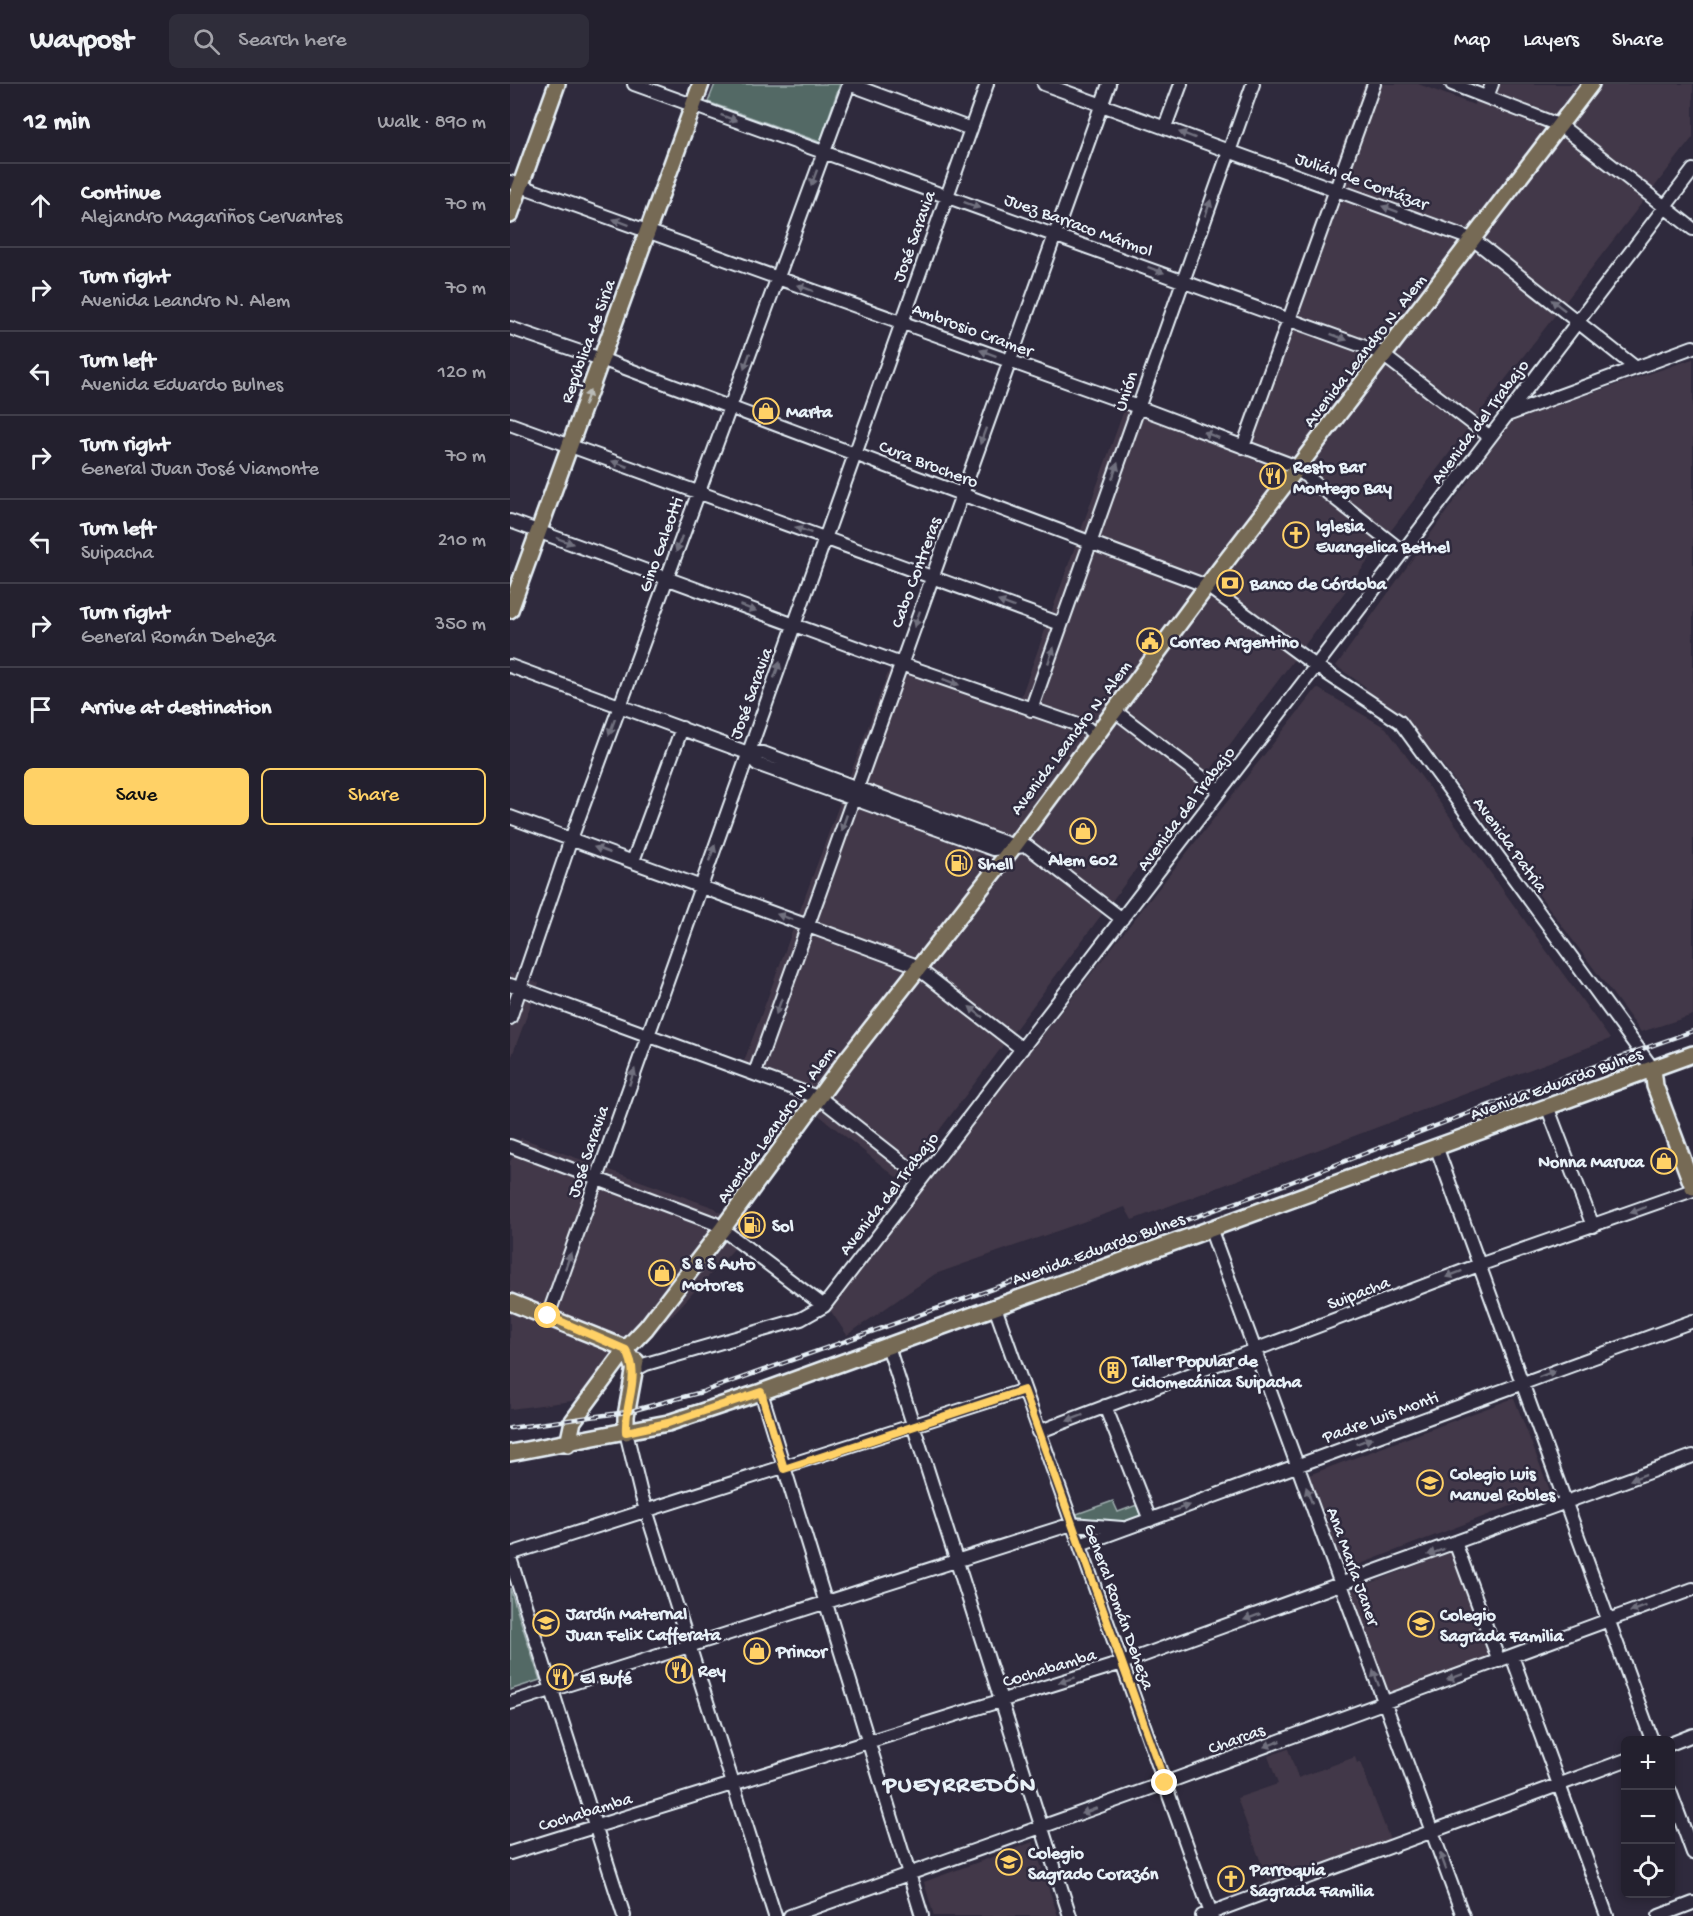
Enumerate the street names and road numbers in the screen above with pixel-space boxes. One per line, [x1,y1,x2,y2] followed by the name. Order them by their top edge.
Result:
[1292,149,1432,217] street label: Julián de Cortázar
[889,187,942,285] street label: José Saravia
[1001,190,1155,263] street label: Juez Barraco Mármol
[1300,271,1432,432] street label: Avenida Leandro N. Alem
[557,276,622,407] street label: República de Siria
[909,300,1037,364] street label: Ambrosio Cramer
[1427,356,1535,489] street label: Avenida del Trabajo
[1111,369,1144,414] street label: Unión
[876,437,981,494] street label: Cura Brochero
[635,494,689,595] street label: Gino Galeotti
[888,513,948,631] street label: Cabo Contreras
[726,644,779,742] street label: José Saravia
[1007,657,1137,820] street label: Avenida Leandro N. Alem
[1133,743,1241,876] street label: Avenida del Trabajo
[1467,794,1551,898] street label: Avenida Patria
[713,1043,841,1208] street label: Avenida Leandro N. Alem
[1468,1044,1647,1126] street label: Avenida Eduardo Bulnes
[564,1102,615,1200] street label: José Saravia
[835,1129,945,1260] street label: Avenida del Trabajo
[1010,1209,1189,1291] street label: Avenida Eduardo Bulnes
[1325,1272,1394,1316] street label: Suipacha
[1319,1388,1442,1449] street label: Padre Luis Monti
[1321,1505,1383,1630] street label: Ana María Janer
[1078,1521,1158,1694] street label: General Román Deheza
[1000,1645,1100,1694] street label: Cochabamba
[1206,1720,1269,1760] street label: Charcas
[536,1789,636,1838] street label: Cochabamba

